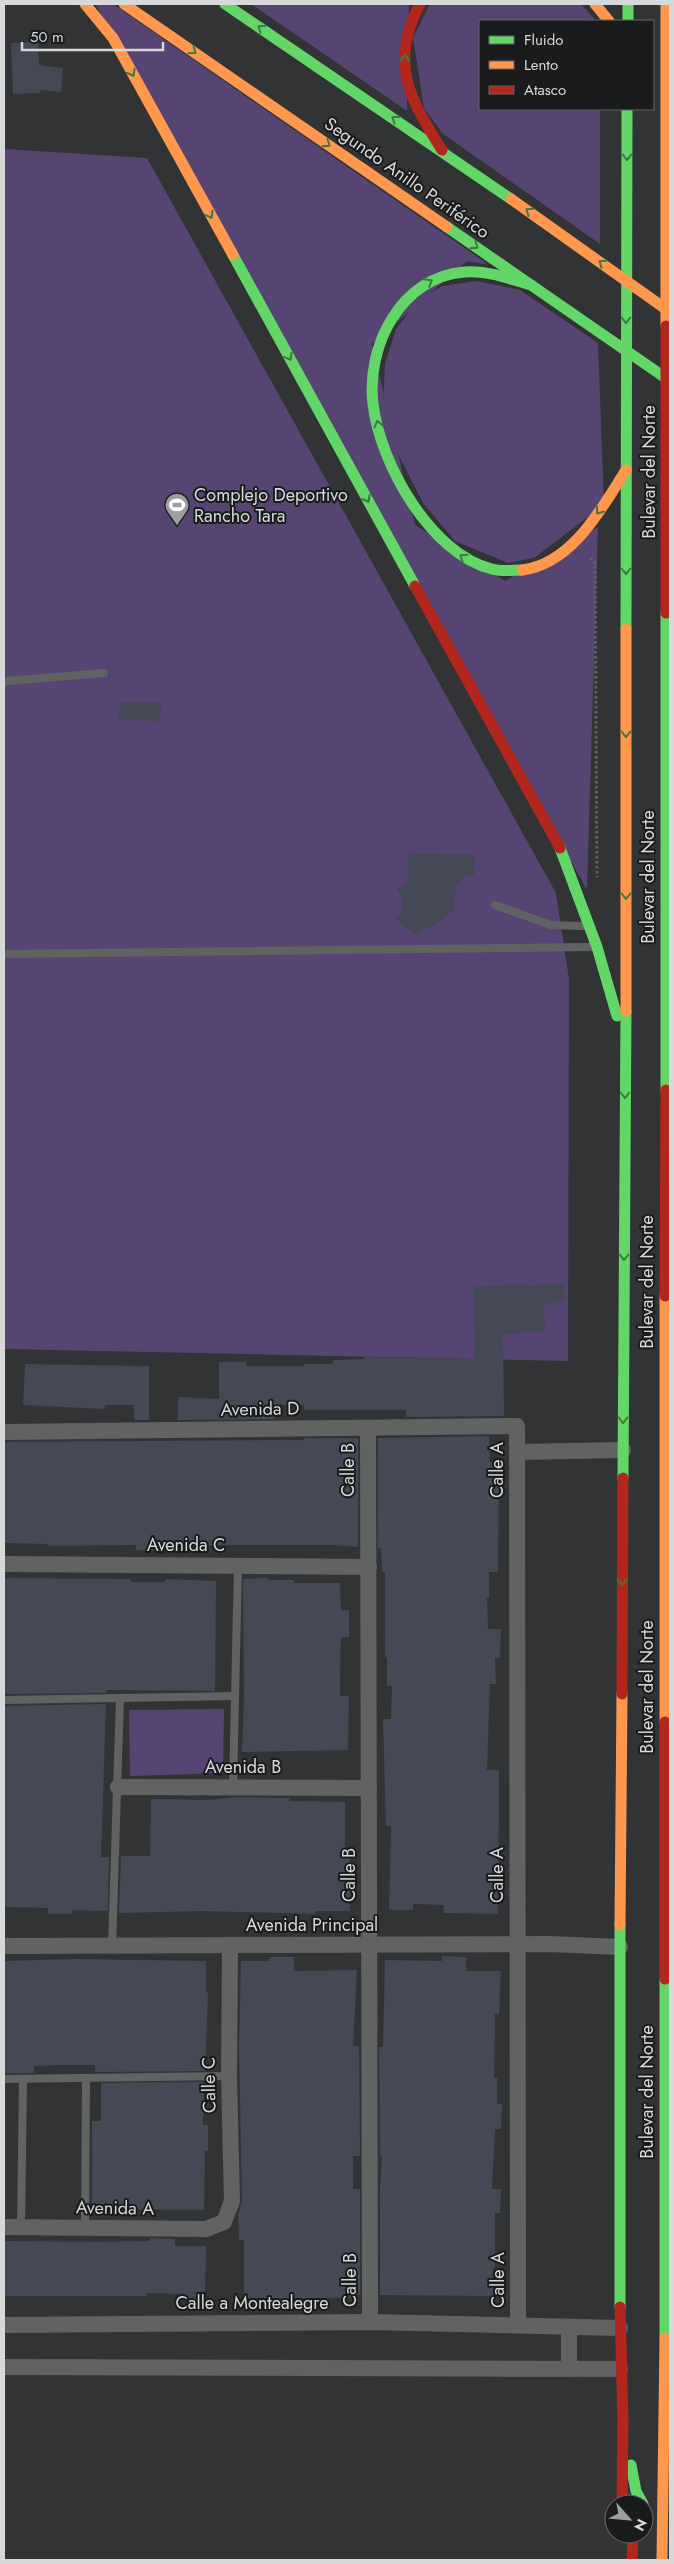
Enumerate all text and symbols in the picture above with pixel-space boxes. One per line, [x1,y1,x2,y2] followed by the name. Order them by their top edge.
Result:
[22,20,164,52] scale bar
[479,20,654,110] legend
[257,25,266,34] one-way arrow
[30,26,64,48] text: 50 m
[524,29,563,51] text: Fluido
[187,45,197,54] one-way arrow
[399,54,410,62] one-way arrow
[524,54,558,76] text: Lento
[126,67,136,76] one-way arrow
[524,79,566,101] text: Atasco
[319,111,495,245] street label: Segundo Anillo Periférico
[392,116,401,125] one-way arrow
[321,138,331,147] one-way arrow
[622,154,632,162] one-way arrow
[525,208,535,217] one-way arrow
[204,210,214,219] one-way arrow
[469,240,479,249] one-way arrow
[598,260,608,269] one-way arrow
[424,279,433,288] one-way arrow
[621,316,631,324] one-way arrow
[283,352,293,361] one-way arrow
[636,405,662,539] street label: Bulevar del Norte
[373,419,384,428] one-way arrow
[194,482,348,529] place label: Complejo Deportivo Rancho Tara
[164,492,190,526] sports icon: Complejo Deportivo Rancho Tara
[361,494,371,503] one-way arrow
[597,505,605,514] one-way arrow
[460,554,469,563] one-way arrow
[621,568,631,575] one-way arrow
[621,730,631,738] one-way arrow
[635,810,661,944] street label: Bulevar del Norte
[621,892,631,900] one-way arrow
[620,1091,631,1099] one-way arrow
[634,1215,660,1349] street label: Bulevar del Norte
[619,1254,629,1262] one-way arrow
[220,1395,300,1423] street label: Avenida D
[618,1416,628,1424] one-way arrow
[484,1442,510,1498] street label: Calle A
[335,1443,361,1497] street label: Calle B
[147,1532,225,1558] street label: Avenida C
[617,1579,627,1587] one-way arrow
[634,1620,660,1754] street label: Bulevar del Norte
[205,1754,281,1780] street label: Avenida B
[484,1847,510,1903] street label: Calle A
[336,1848,362,1902] street label: Calle B
[246,1912,378,1938] street label: Avenida Principal
[634,2025,660,2159] street label: Bulevar del Norte
[196,2057,222,2113] street label: Calle C
[76,2194,154,2222] street label: Avenida A
[485,2252,511,2308] street label: Calle A
[337,2253,363,2307] street label: Calle B
[176,2290,328,2316] street label: Calle a Montealegre
[604,2494,654,2544] north arrow
[629,2515,652,2534] text: N

